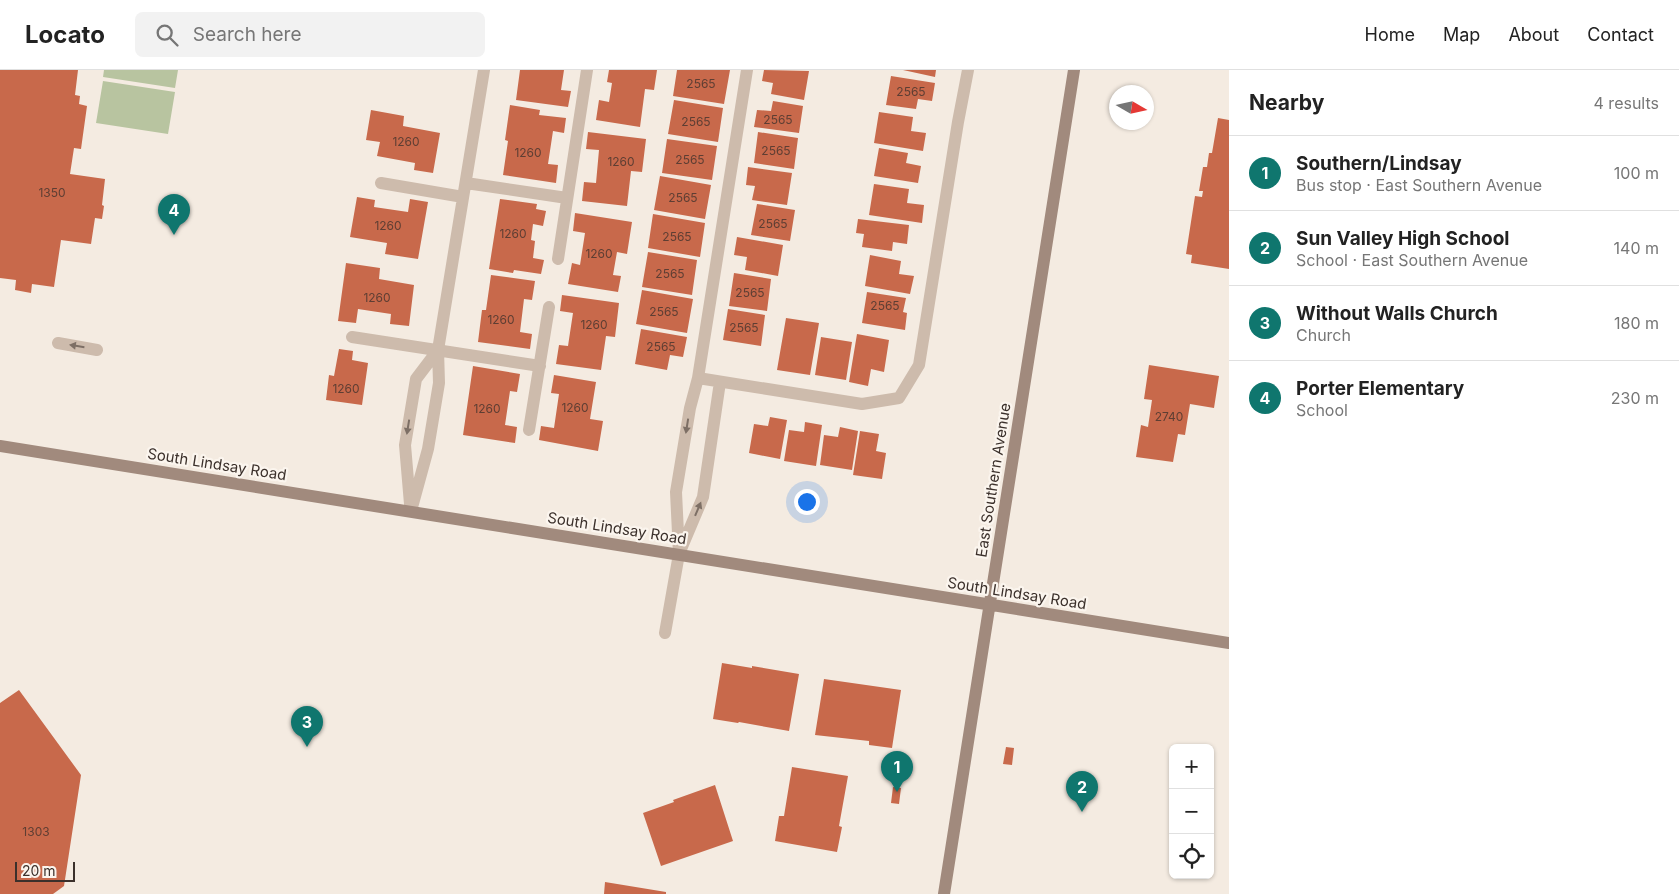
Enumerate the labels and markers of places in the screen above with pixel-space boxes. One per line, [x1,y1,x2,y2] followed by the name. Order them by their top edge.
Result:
[158,194,190,235] pin: 4
[291,706,323,747] pin: 3
[881,751,913,792] pin: 1
[1066,771,1098,812] pin: 2

